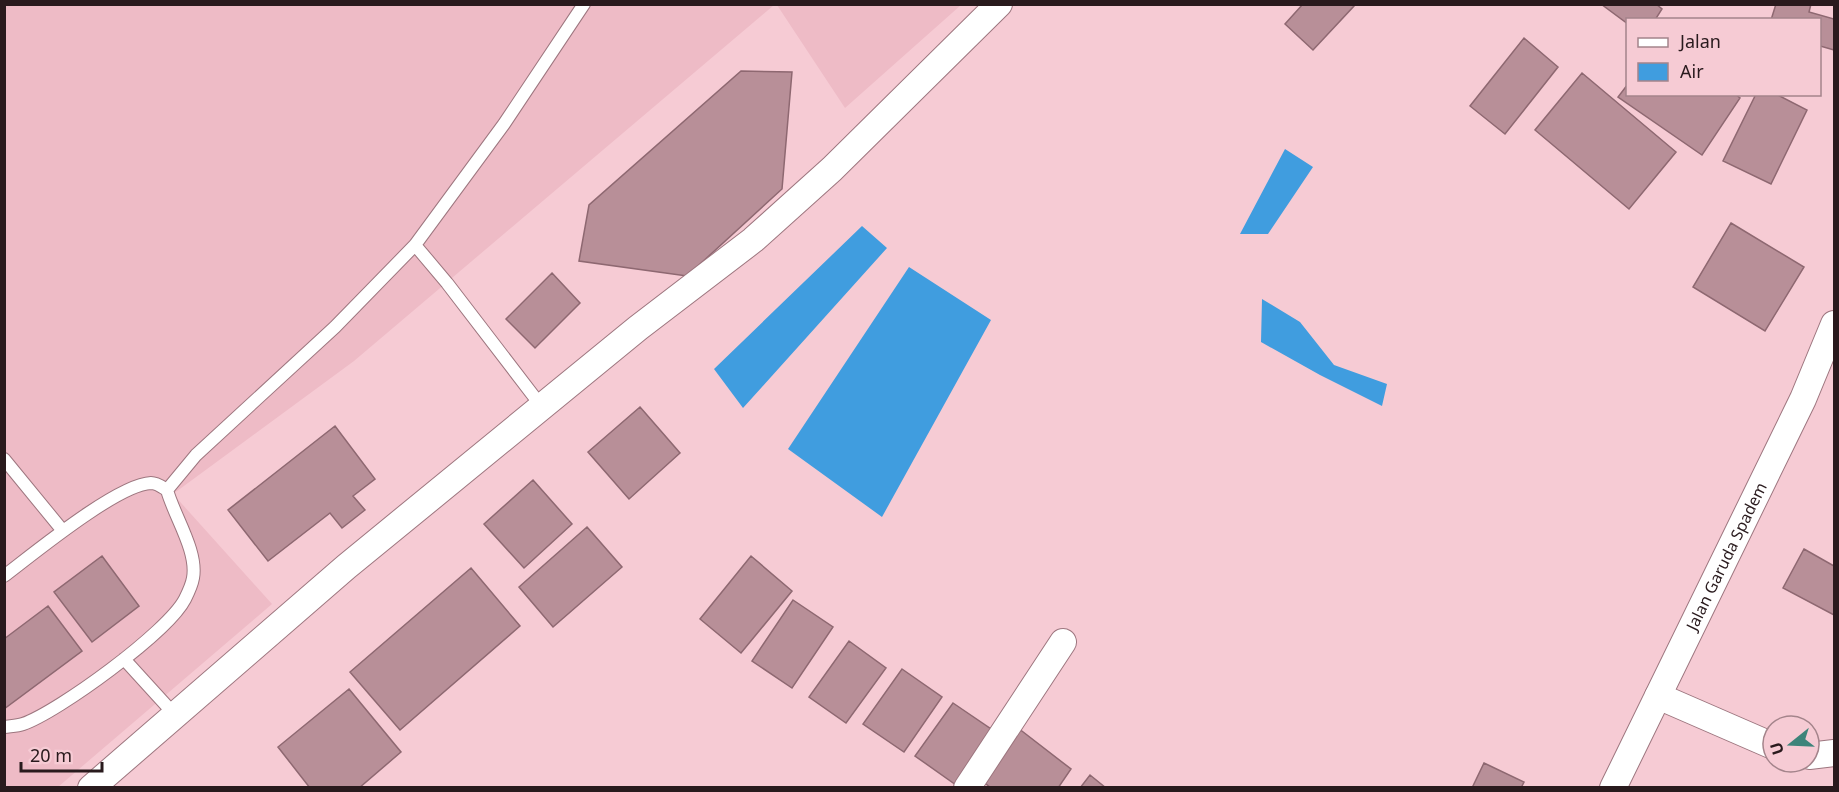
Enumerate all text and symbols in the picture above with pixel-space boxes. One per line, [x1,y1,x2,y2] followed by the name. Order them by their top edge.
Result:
[1626,18,1821,96] legend
[1678,29,1721,53] text: Jalan
[1680,59,1704,83] text: Air
[1680,478,1772,636] street label: Jalan Garuda Spadem
[1761,714,1821,774] north arrow
[21,735,102,773] scale bar
[1764,739,1789,758] text: U
[30,743,72,767] text: 20 m

